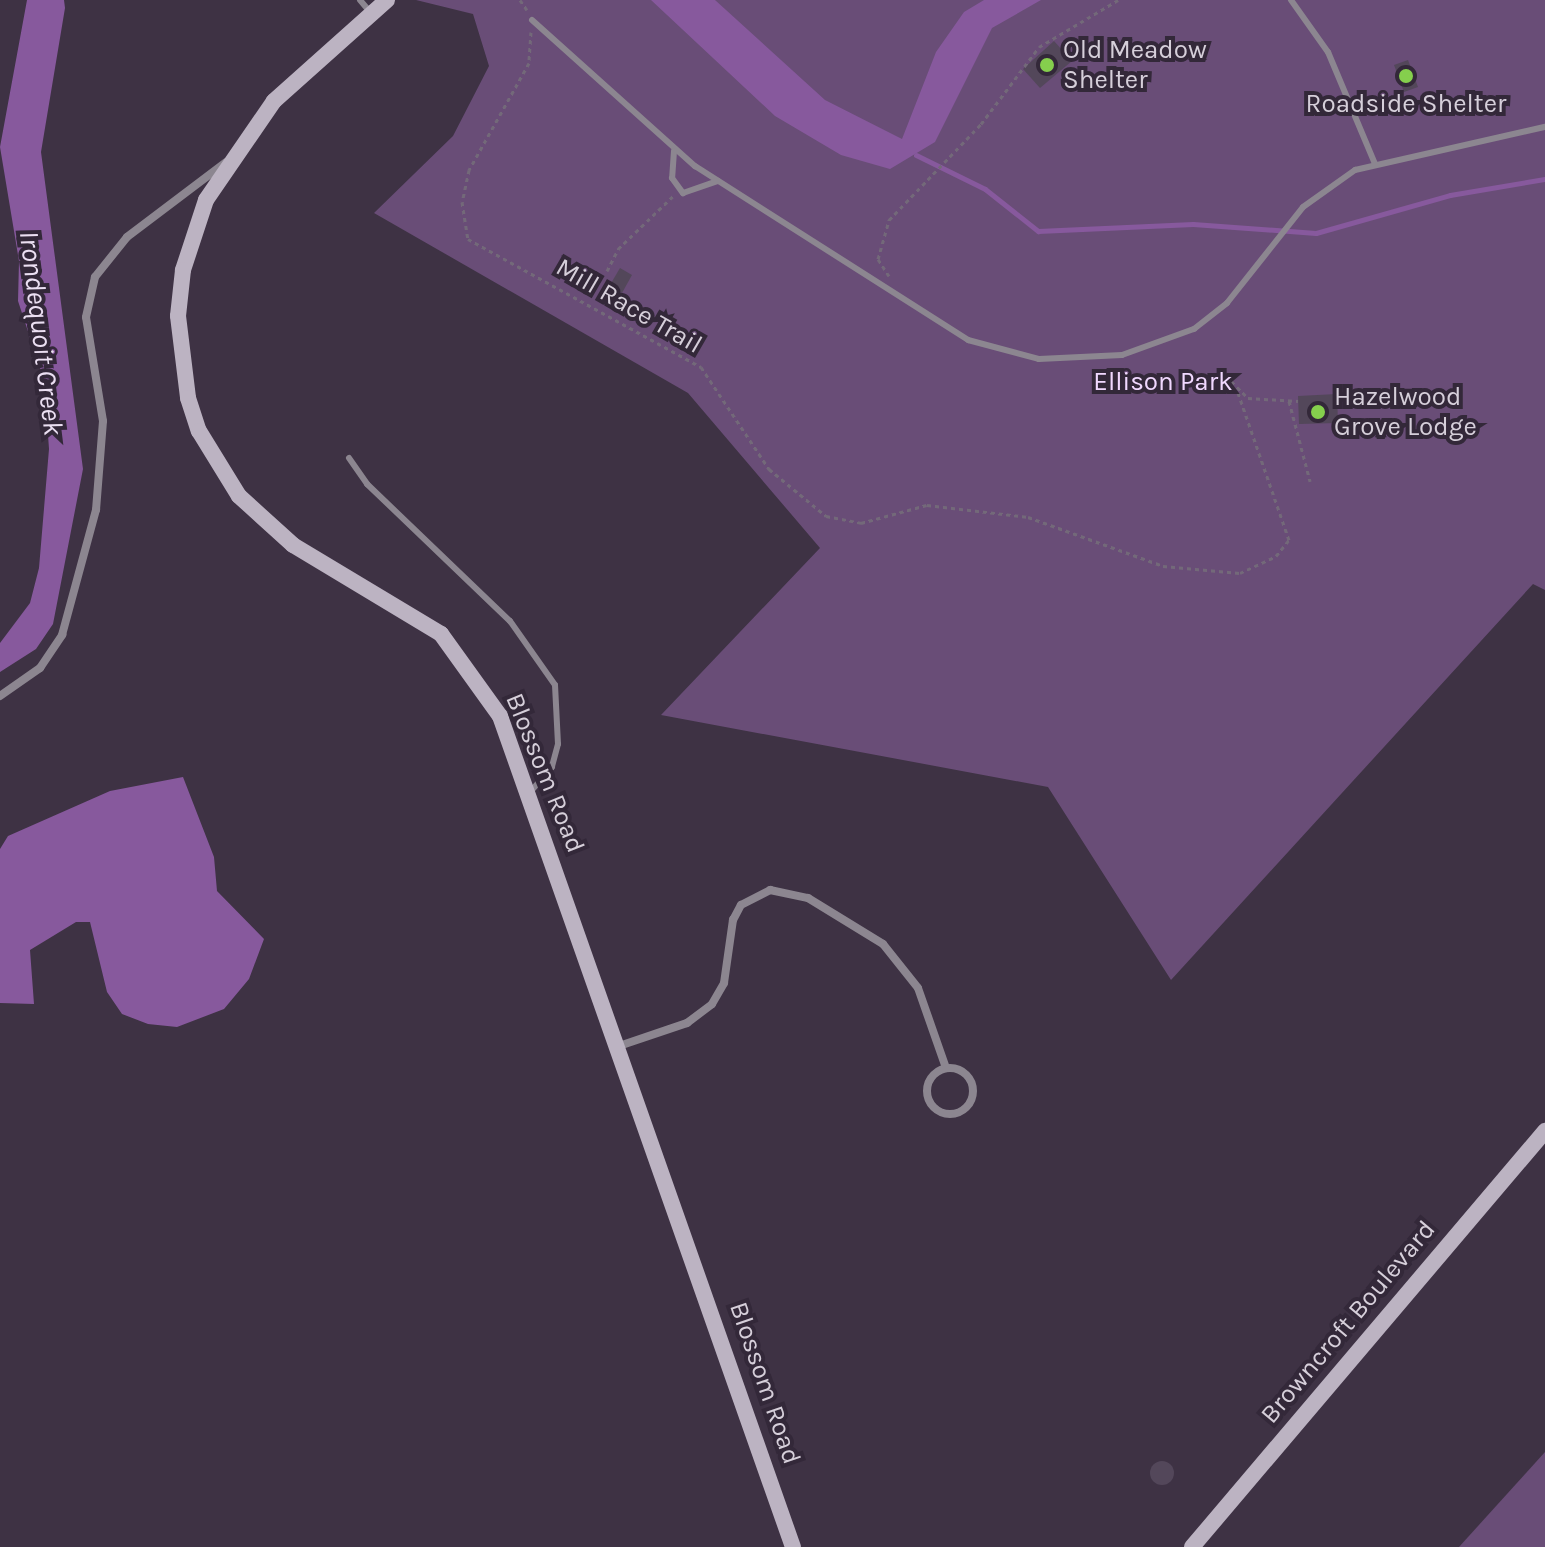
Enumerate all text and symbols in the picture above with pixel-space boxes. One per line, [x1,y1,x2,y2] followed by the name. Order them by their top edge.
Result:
[1063,34,1207,96] place label: Old Meadow Shelter
[1038,56,1056,74] marker: Old Meadow Shelter
[1397,67,1415,85] marker: Roadside Shelter
[1306,88,1506,120] place label: Roadside Shelter
[12,229,70,437] water label: Irondequoit Creek
[550,252,708,360] street label: Mill Race Trail
[1093,366,1233,398] park label: Ellison Park
[1334,381,1477,442] place label: Hazelwood Grove Lodge
[1309,403,1327,421] marker: Hazelwood Grove Lodge
[499,689,591,857] street label: Blossom Road
[1254,1214,1442,1430] street label: Browncroft Boulevard
[723,1298,807,1468] street label: Blossom Road

